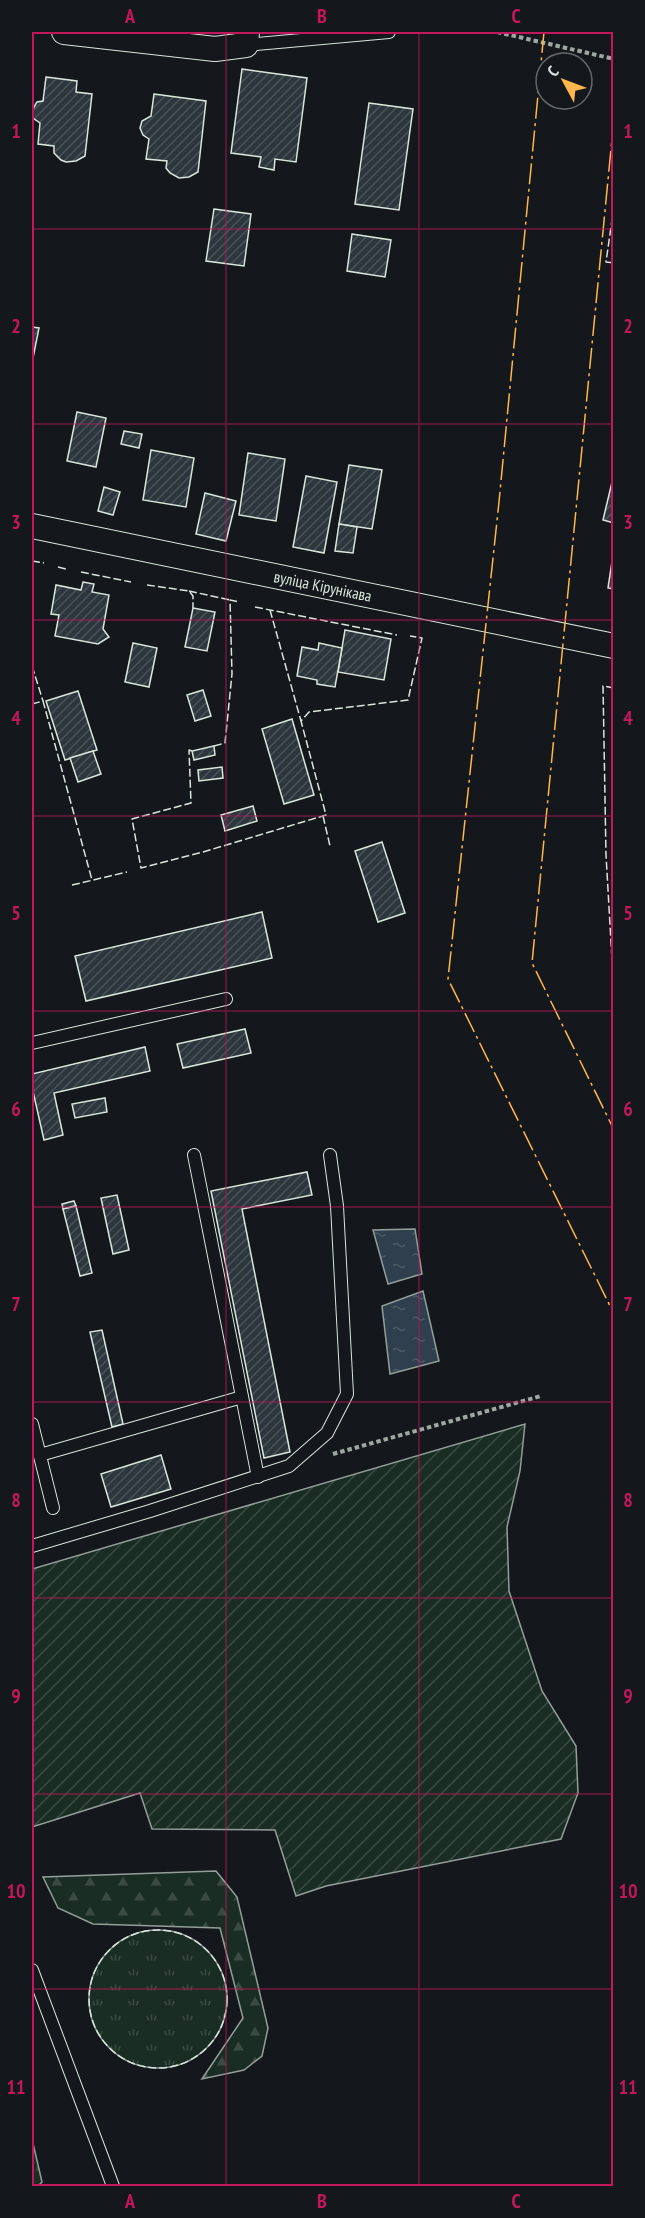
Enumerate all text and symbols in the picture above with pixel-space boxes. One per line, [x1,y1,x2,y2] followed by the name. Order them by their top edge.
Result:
[124,3,136,29] text: A
[317,3,327,29] text: B
[511,3,521,29] text: C
[534,51,594,111] north arrow
[543,61,563,80] text: С
[11,118,21,144] text: 1
[623,118,633,144] text: 1
[11,313,21,339] text: 2
[623,313,633,339] text: 2
[11,509,21,535] text: 3
[623,509,633,535] text: 3
[272,566,374,606] street label: вуліца Кірунікава
[11,705,21,731] text: 4
[623,705,633,731] text: 4
[11,900,21,926] text: 5
[623,900,633,926] text: 5
[11,1096,21,1122] text: 6
[623,1096,633,1122] text: 6
[11,1291,21,1317] text: 7
[623,1291,633,1317] text: 7
[11,1487,21,1513] text: 8
[623,1487,633,1513] text: 8
[11,1683,21,1709] text: 9
[623,1683,633,1709] text: 9
[6,1878,26,1904] text: 10
[618,1878,638,1904] text: 10
[6,2074,26,2100] text: 11
[618,2074,638,2100] text: 11
[124,2188,136,2214] text: A
[317,2188,327,2214] text: B
[511,2188,521,2214] text: C

